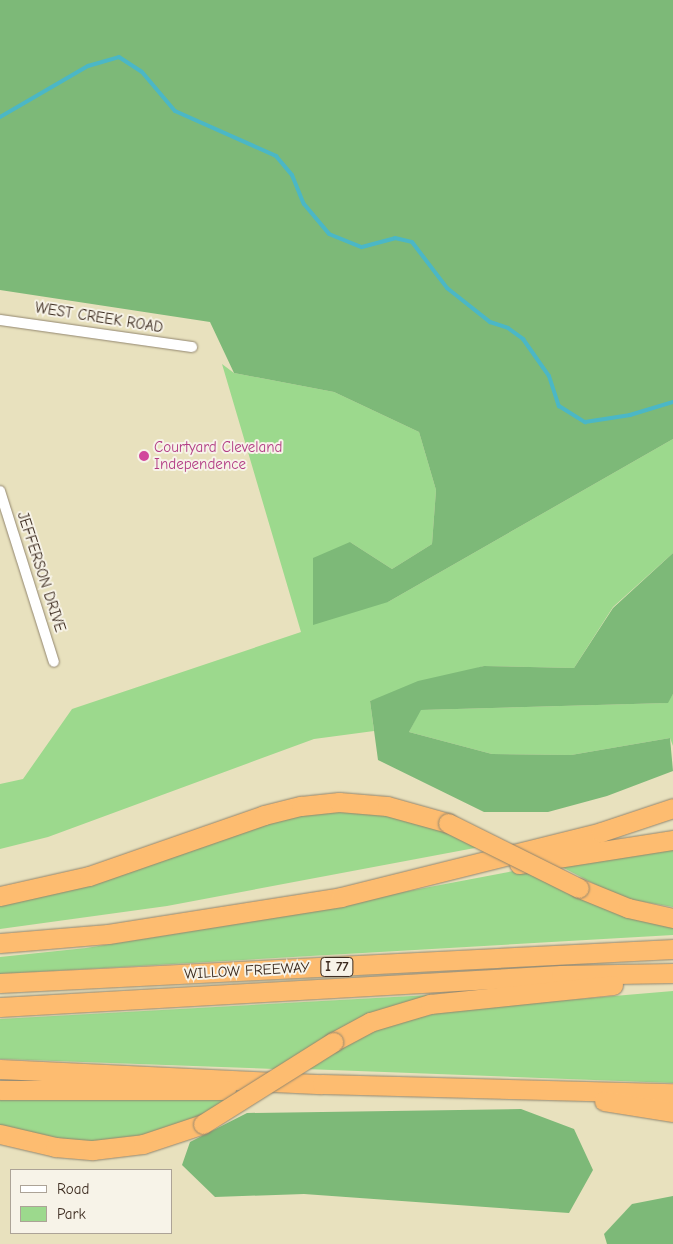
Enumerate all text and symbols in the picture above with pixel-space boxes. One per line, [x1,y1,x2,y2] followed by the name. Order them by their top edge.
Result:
[34,299,164,337] street label: WEST CREEK ROAD
[154,438,283,473] place label: Courtyard Cleveland Independence
[138,450,150,462] marker: Courtyard Cleveland Independence
[13,510,69,634] street label: JEFFERSON DRIVE
[320,956,354,979] road number: I 77
[184,959,310,983] street label: WILLOW FREEWAY
[10,1169,172,1234] legend
[57,1180,89,1198] text: Road
[57,1205,86,1223] text: Park

